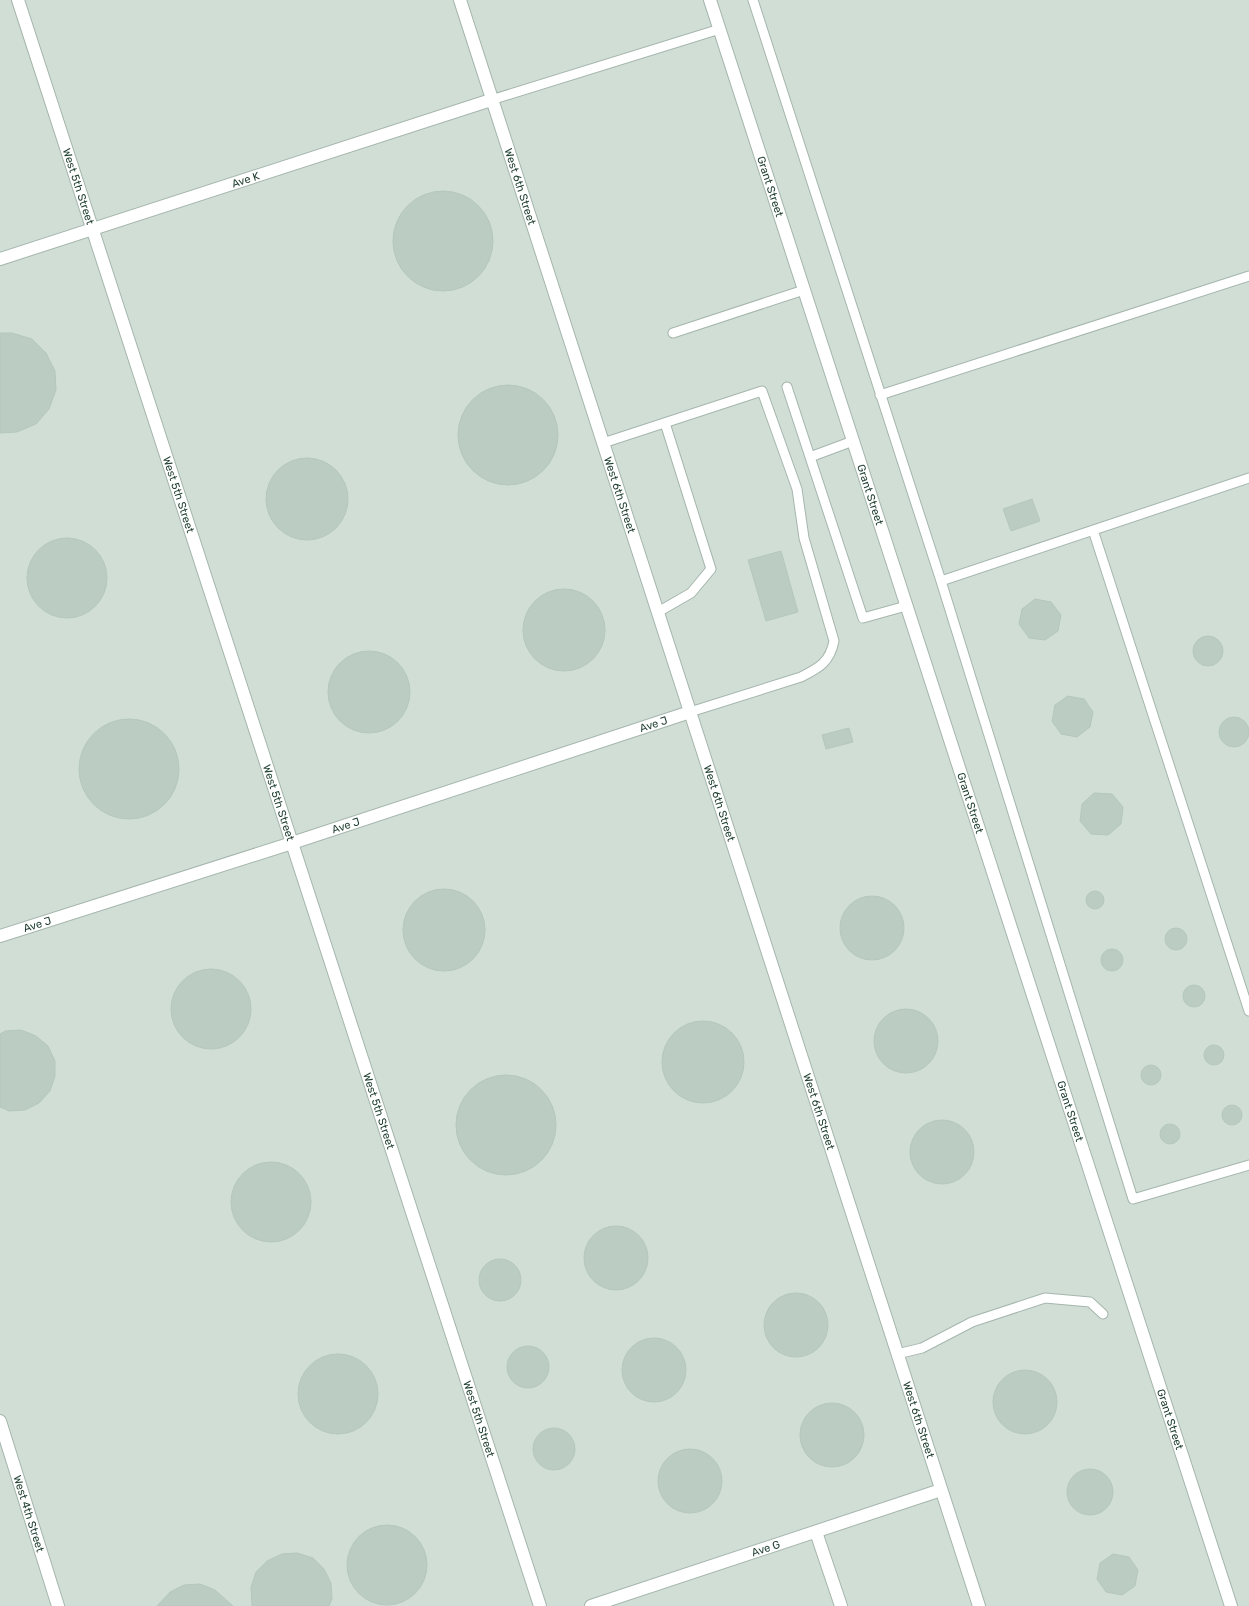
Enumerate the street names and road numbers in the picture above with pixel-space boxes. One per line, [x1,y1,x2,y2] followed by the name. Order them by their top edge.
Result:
[60,147,97,227] street label: West 5th Street
[502,147,539,227] street label: West 6th Street
[755,154,787,219] street label: Grant Street
[230,169,261,190] street label: Ave K
[160,455,197,535] street label: West 5th Street
[601,455,639,535] street label: West 6th Street
[855,463,887,527] street label: Grant Street
[638,713,669,735] street label: Ave J
[260,763,298,843] street label: West 5th Street
[701,763,738,844] street label: West 6th Street
[955,771,987,835] street label: Grant Street
[330,815,361,836] street label: Ave J
[21,914,53,935] street label: Ave J
[361,1071,398,1151] street label: West 5th Street
[801,1072,838,1152] street label: West 6th Street
[1054,1079,1087,1144] street label: Grant Street
[461,1379,498,1459] street label: West 5th Street
[900,1380,937,1460] street label: West 6th Street
[1154,1387,1187,1452] street label: Grant Street
[11,1474,47,1554] street label: West 4th Street
[750,1537,782,1559] street label: Ave G

